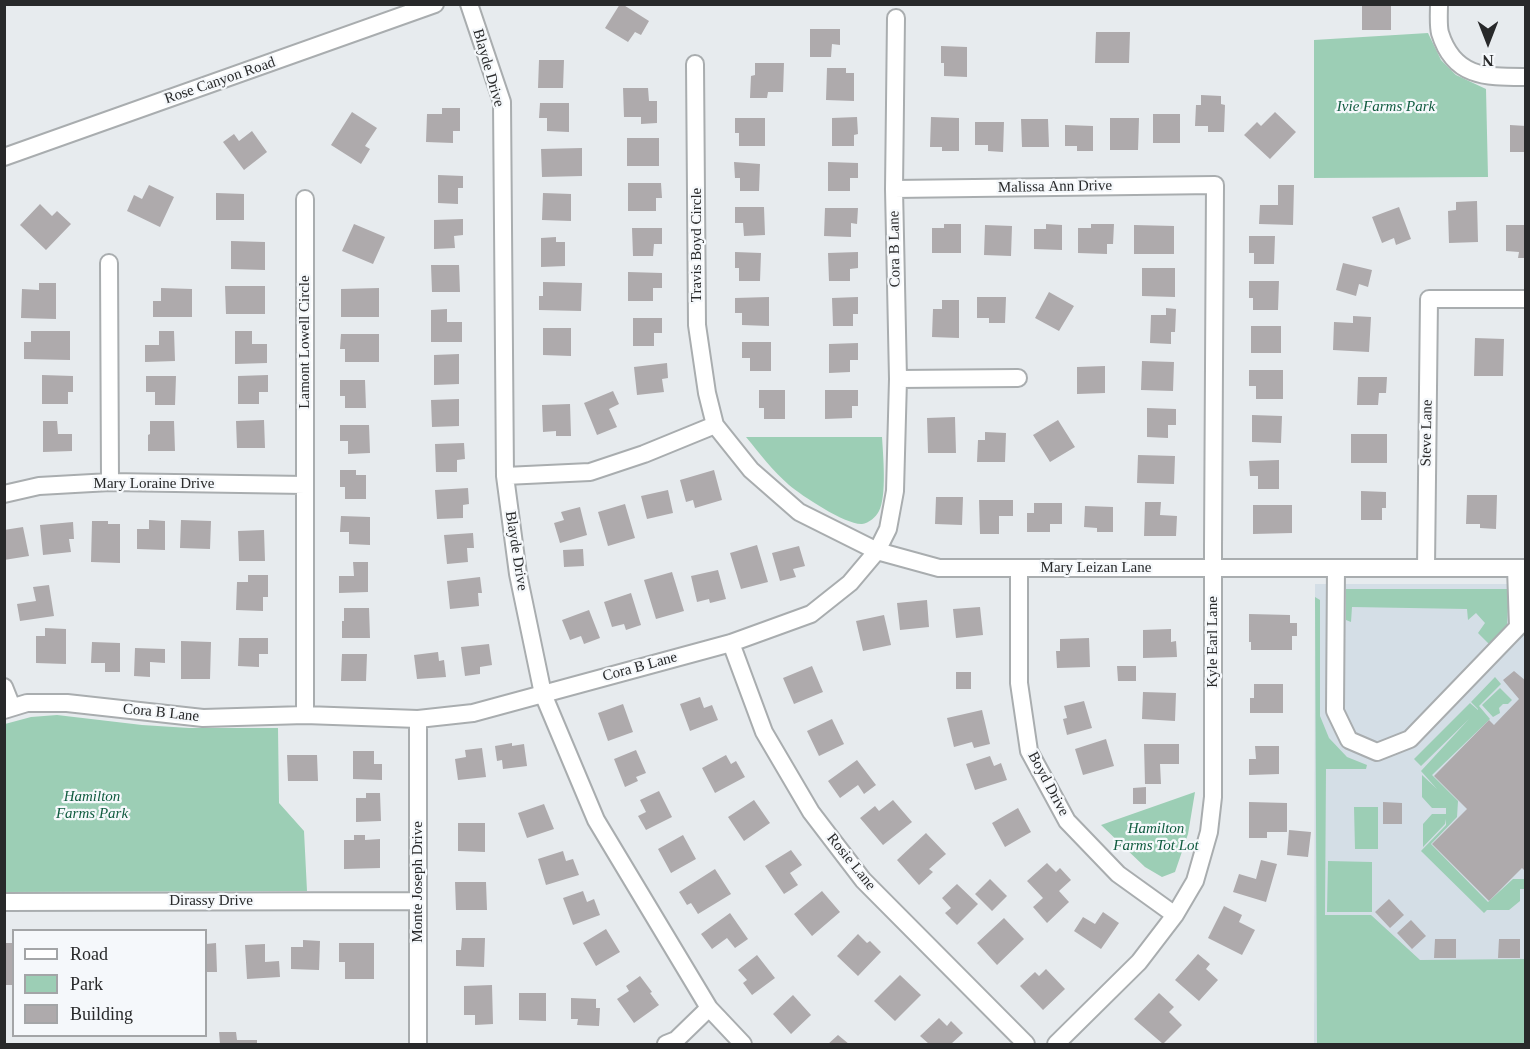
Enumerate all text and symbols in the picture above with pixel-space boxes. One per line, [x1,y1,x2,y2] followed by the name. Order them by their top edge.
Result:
[1458,12,1518,72] north arrow
[468,27,508,109] street label: Blayde Drive
[1482,52,1494,69] text: N
[162,54,278,108] street label: Rose Canyon Road
[1337,98,1435,116] park label: Ivie Farms Park
[998,177,1112,197] street label: Malissa Ann Drive
[688,188,706,302] street label: Travis Boyd Circle
[885,211,905,287] street label: Cora B Lane
[296,275,314,409] street label: Lamont Lowell Circle
[1417,399,1437,467] street label: Steve Lane
[94,475,214,493] street label: Mary Loraine Drive
[501,510,531,592] street label: Blayde Drive
[1041,559,1151,577] street label: Mary Leizan Lane
[1204,596,1222,688] street label: Kyle Earl Lane
[601,648,679,686] street label: Cora B Lane
[122,700,200,726] street label: Cora B Lane
[1024,749,1072,819] street label: Boyd Drive
[56,788,128,823] park label: Hamilton Farms Park
[1113,820,1199,855] park label: Hamilton Farms Tot Lot
[409,821,427,943] street label: Monte Joseph Drive
[823,830,879,894] street label: Rosie Lane
[169,892,253,910] street label: Dirassy Drive
[12,929,207,1037] legend
[70,944,108,964] text: Road
[70,974,103,994] text: Park
[70,1004,133,1024] text: Building

